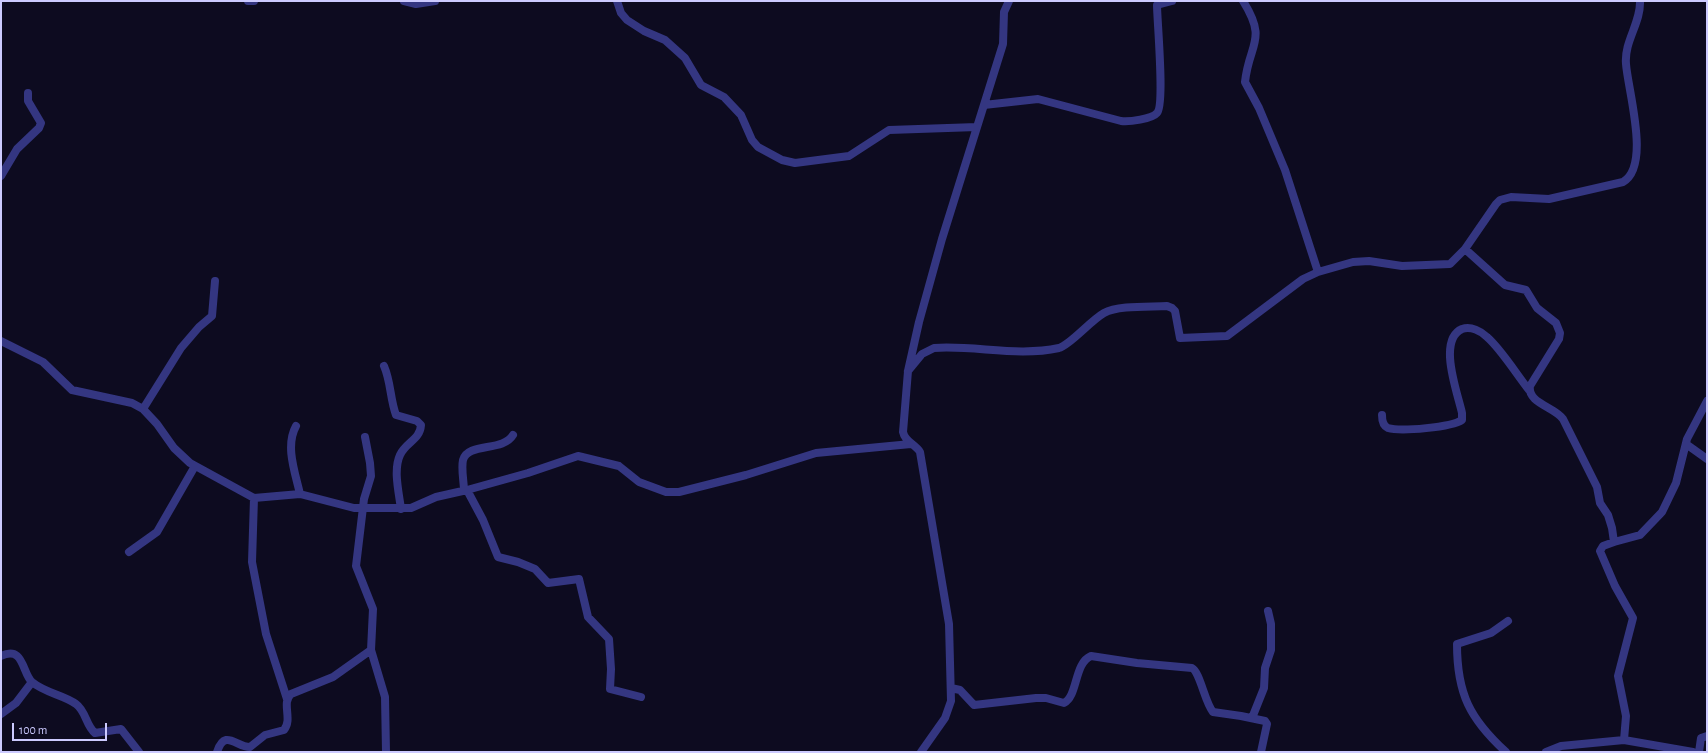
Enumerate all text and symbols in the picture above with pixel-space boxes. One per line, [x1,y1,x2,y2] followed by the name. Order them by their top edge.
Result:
[14,715,109,741] scale bar
[19,724,47,736] text: 100 m

